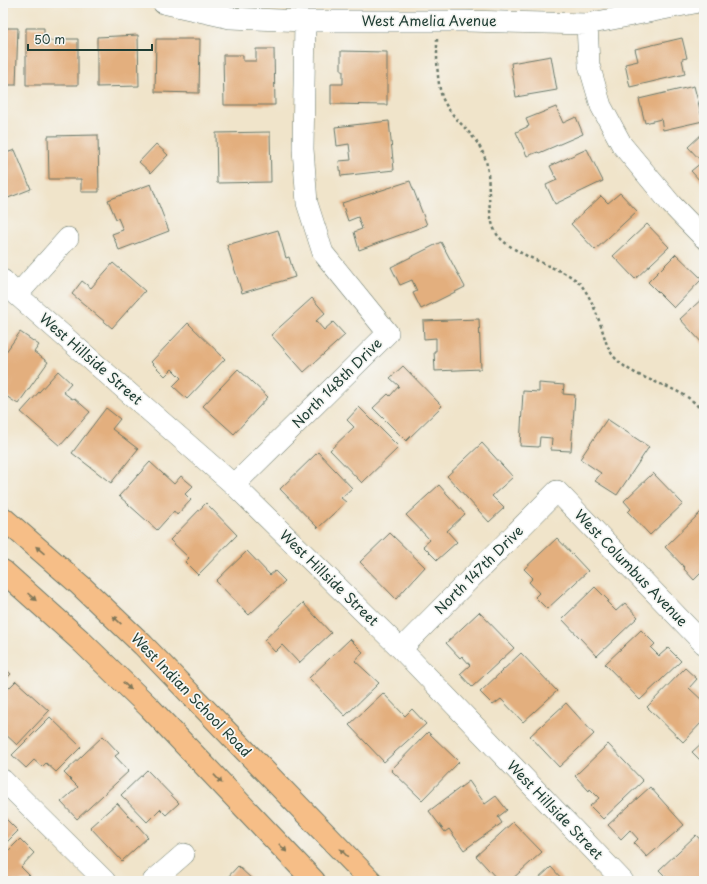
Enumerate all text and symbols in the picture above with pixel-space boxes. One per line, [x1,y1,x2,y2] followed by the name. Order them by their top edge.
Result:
[361,10,497,31] street label: West Amelia Avenue
[28,26,152,52] scale bar
[34,30,65,48] text: 50 m
[35,308,148,410] street label: West Hillside Street
[287,333,386,432] street label: North 148th Drive
[570,504,693,631] street label: West Columbus Avenue
[430,521,528,619] street label: North 147th Drive
[275,525,384,631] street label: West Hillside Street
[35,546,46,555] one-way arrow
[27,593,37,602] one-way arrow
[112,616,121,625] one-way arrow
[126,628,256,762] street label: West Indian School Road
[122,681,132,691] one-way arrow
[502,755,609,864] street label: West Hillside Street
[213,774,223,784] one-way arrow
[278,843,287,853] one-way arrow
[340,848,349,858] one-way arrow

